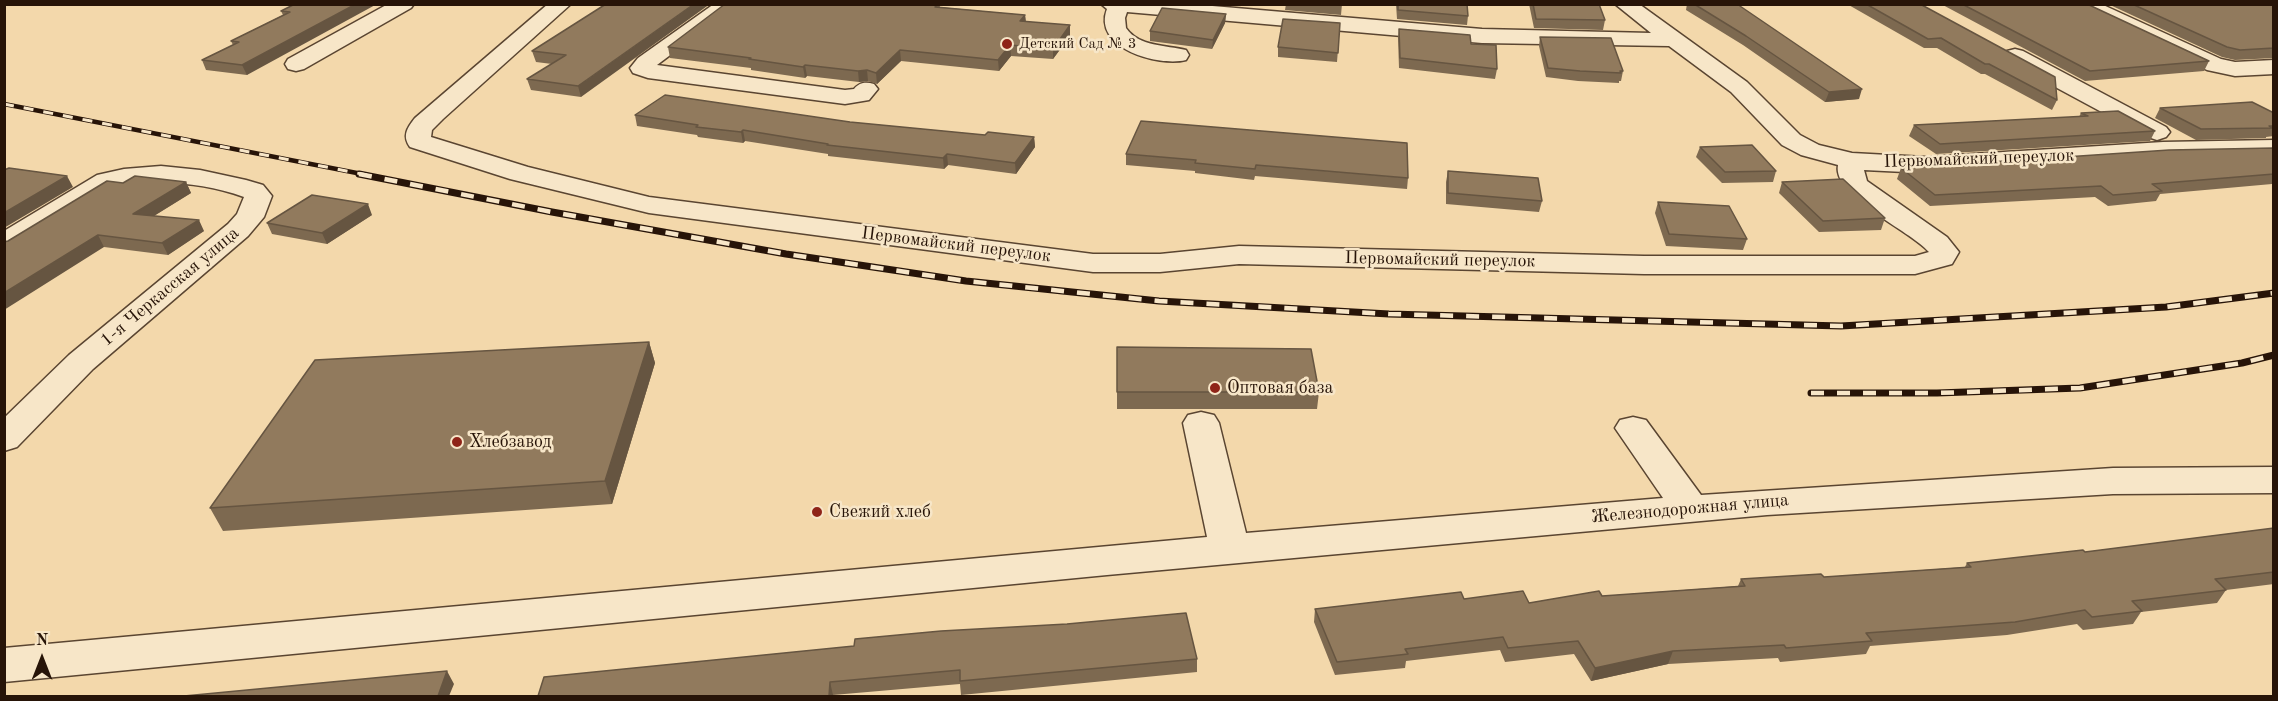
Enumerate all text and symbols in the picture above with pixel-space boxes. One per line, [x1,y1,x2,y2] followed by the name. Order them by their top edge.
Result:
[1019,35,1136,53] place label: Детский Сад № 3
[1000,37,1014,51] marker: Детский Сад № 3
[1883,145,2075,173] street label: Первомайский переулок
[96,223,244,351] street label: 1-я Черкасская улица
[860,223,1052,267] street label: Первомайский переулок
[1344,248,1536,272] street label: Первомайский переулок
[1227,377,1333,399] place label: Оптовая база
[1208,381,1222,395] marker: Оптовая база
[469,431,551,453] place label: Хлебзавод
[450,435,464,449] marker: Хлебзавод
[1590,490,1790,528] street label: Железнодорожная улица
[829,501,931,523] place label: Свежий хлеб
[810,505,824,519] marker: Свежий хлеб
[12,629,72,689] north arrow
[36,633,48,649] text: N

